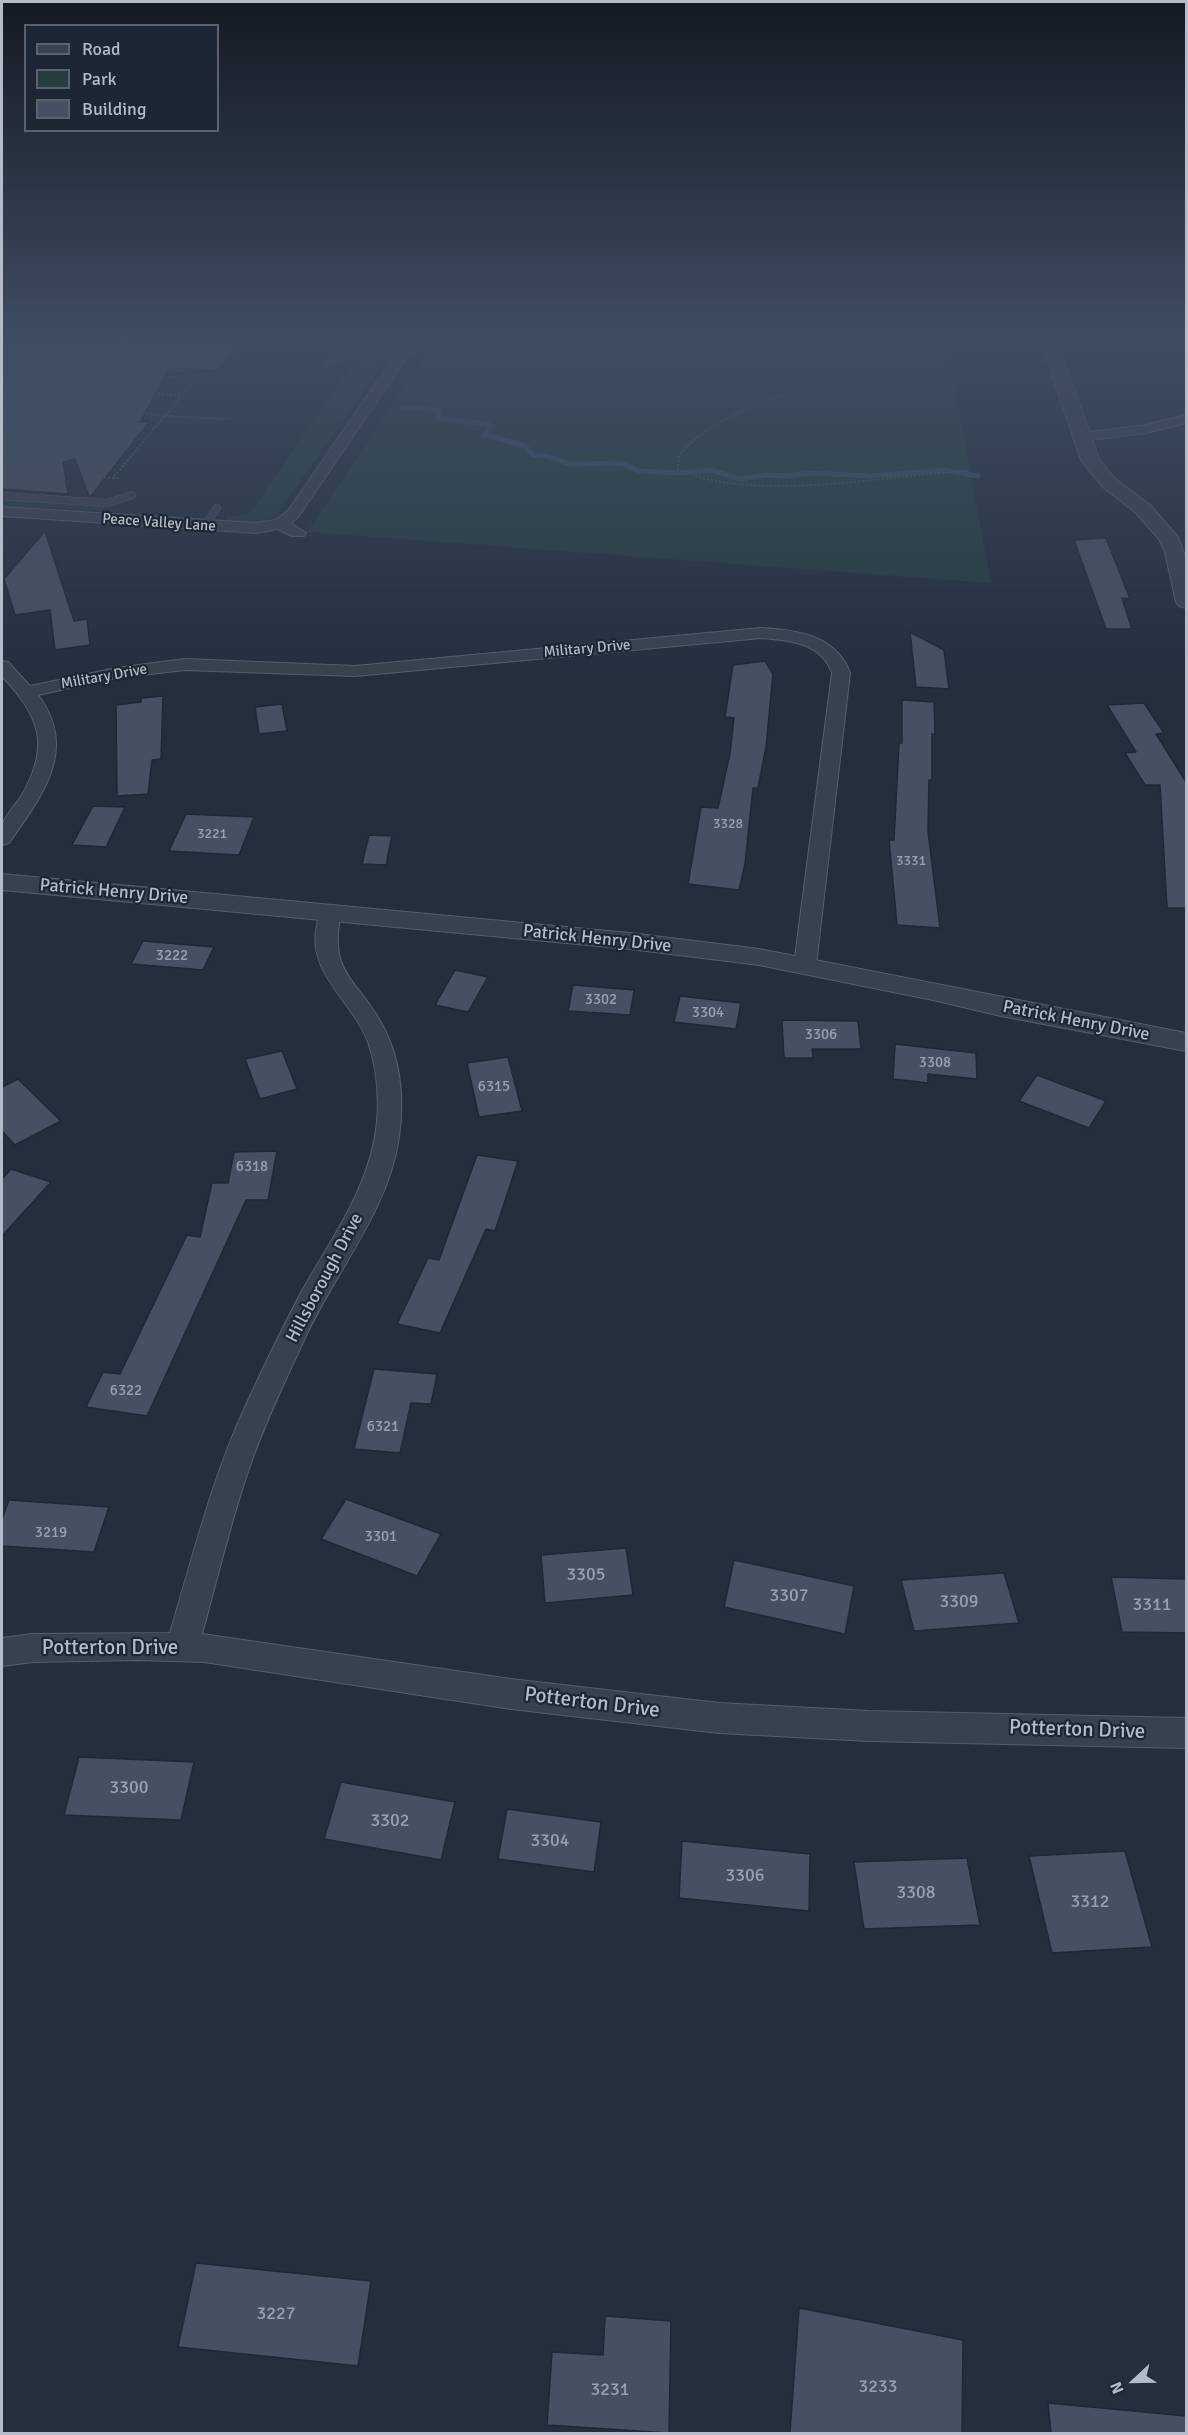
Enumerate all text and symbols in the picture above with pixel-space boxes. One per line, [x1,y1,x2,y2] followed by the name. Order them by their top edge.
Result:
[24,24,219,132] legend
[82,38,121,60] text: Road
[82,68,117,90] text: Park
[82,98,146,120] text: Building
[102,510,216,536] street label: Peace Valley Lane
[543,636,631,662] street label: Military Drive
[60,661,148,693] street label: Military Drive
[713,816,743,832] house number: 3328
[197,826,227,842] house number: 3221
[896,853,926,869] house number: 3331
[39,875,189,909] street label: Patrick Henry Drive
[522,920,672,958] street label: Patrick Henry Drive
[156,947,188,965] house number: 3222
[585,991,617,1009] house number: 3302
[1001,996,1151,1046] street label: Patrick Henry Drive
[692,1004,724,1022] house number: 3304
[805,1026,837,1044] house number: 3306
[919,1054,951,1072] house number: 3308
[478,1078,510,1096] house number: 6315
[236,1158,268,1176] house number: 6318
[282,1210,368,1346] street label: Hillsborough Drive
[110,1382,142,1400] house number: 6322
[367,1418,399,1436] house number: 6321
[35,1524,67,1542] house number: 3219
[365,1528,397,1546] house number: 3301
[567,1564,605,1586] house number: 3305
[770,1585,808,1607] house number: 3307
[940,1591,978,1613] house number: 3309
[1133,1594,1171,1616] house number: 3311
[42,1635,178,1661] street label: Potterton Drive
[523,1682,661,1724] street label: Potterton Drive
[1008,1715,1146,1745] street label: Potterton Drive
[110,1777,148,1799] house number: 3300
[371,1810,409,1832] house number: 3302
[531,1830,569,1852] house number: 3304
[726,1865,764,1887] house number: 3306
[897,1882,935,1904] house number: 3308
[1071,1891,1109,1913] house number: 3312
[257,2303,295,2325] house number: 3227
[1104,2351,1164,2411] north arrow
[859,2376,897,2398] house number: 3233
[591,2379,629,2401] house number: 3231
[1106,2379,1129,2397] text: N

